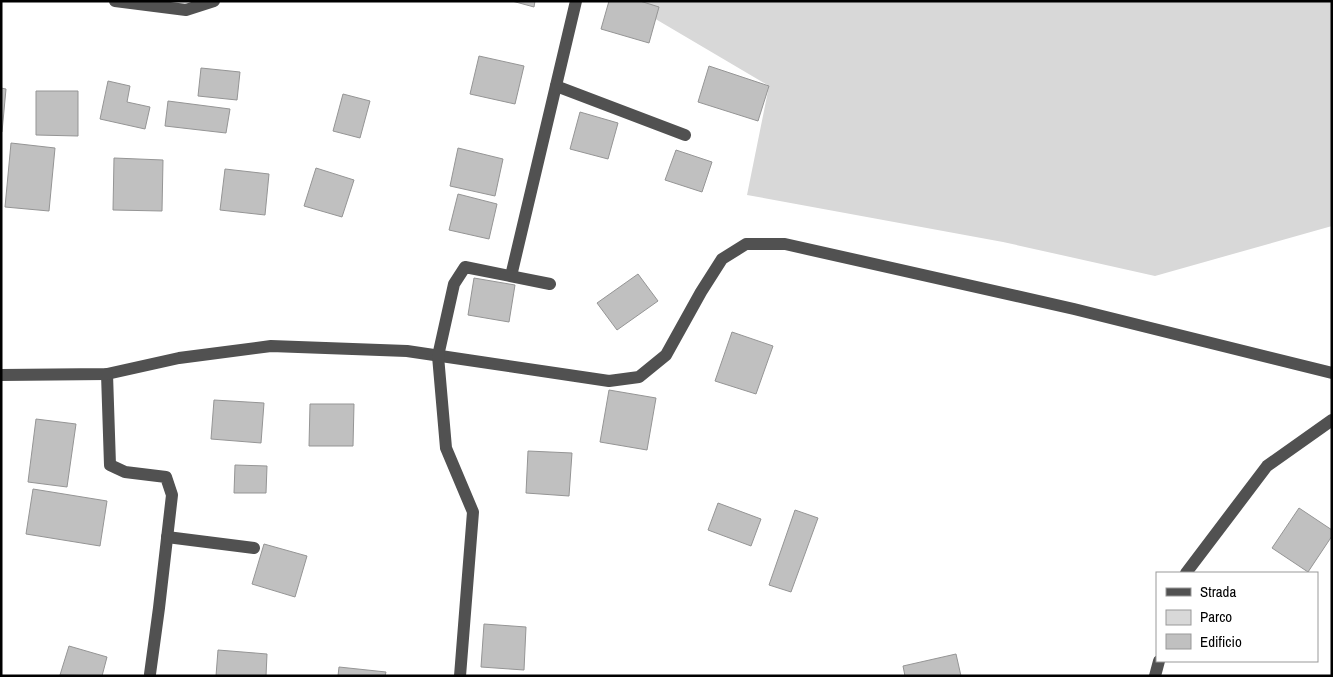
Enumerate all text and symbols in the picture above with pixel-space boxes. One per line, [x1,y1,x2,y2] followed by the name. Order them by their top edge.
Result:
[1156,572,1318,662] legend
[1200,581,1236,602] text: Strada
[1200,606,1232,627] text: Parco
[1200,631,1242,652] text: Edificio

